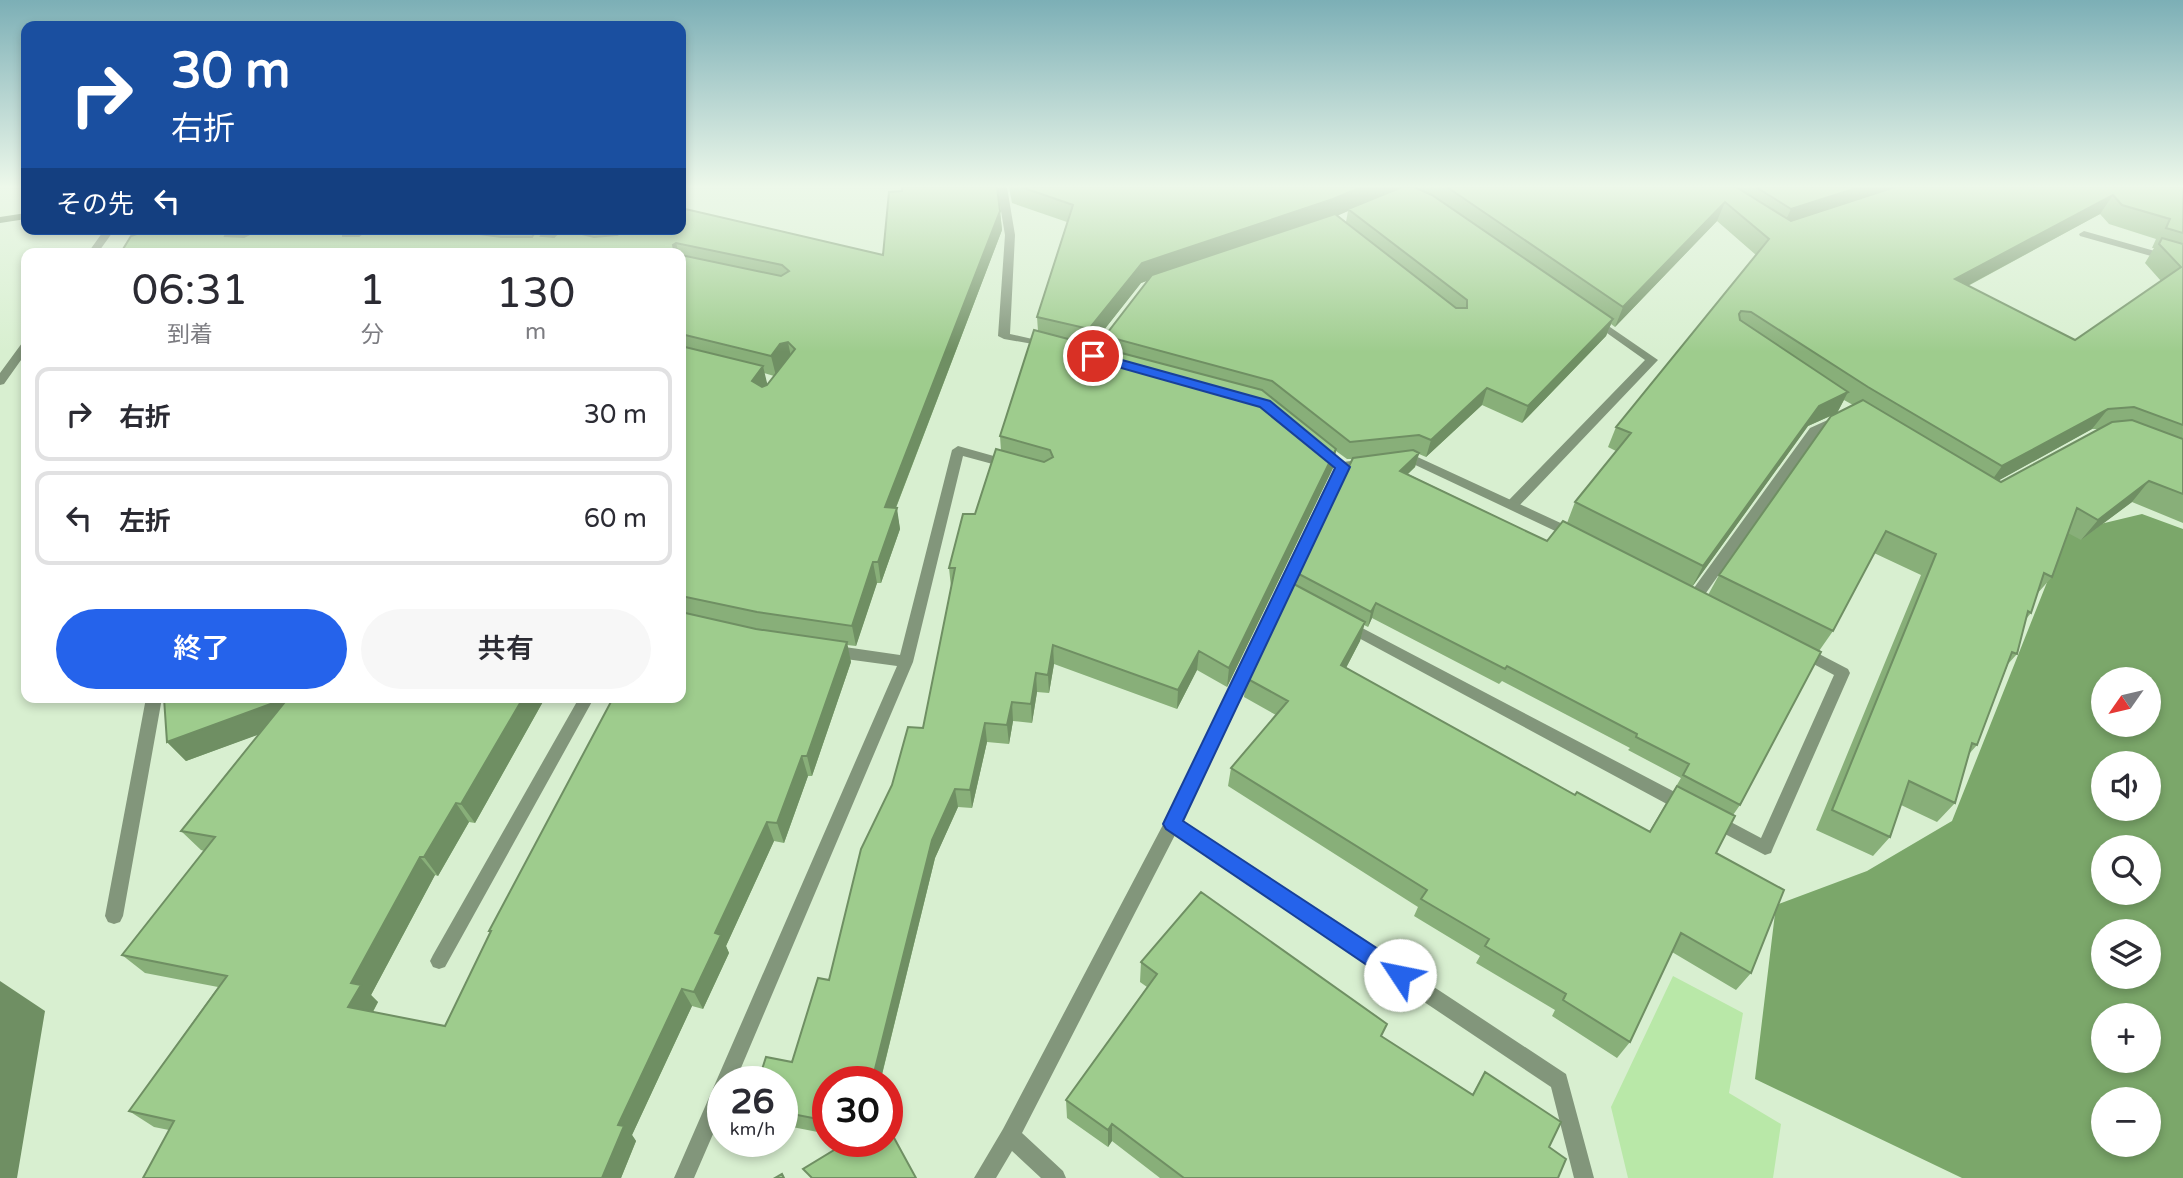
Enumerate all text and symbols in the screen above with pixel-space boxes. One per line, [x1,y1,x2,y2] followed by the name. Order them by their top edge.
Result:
[171,42,290,101] text: 30 m
[56,49,147,140] icon: right
[171,110,235,148] text: 右折
[148,182,186,220] icon: left
[56,189,134,220] text: その先
[132,265,248,316] text: 06:31
[359,265,385,316] text: 1
[496,268,575,319] text: 130
[525,318,546,346] text: m
[167,321,213,349] text: 到着
[361,321,384,349] text: 分
[1063,326,1123,386] pin
[1074,337,1112,375] icon: arrive
[60,395,98,433] icon: right
[584,399,647,430] text: 30 m
[119,402,171,433] text: 右折
[60,499,98,537] icon: left
[584,503,647,534] text: 60 m
[119,506,171,537] text: 左折
[56,609,347,689] button: 終了
[361,609,651,689] button: 共有
[2091,667,2161,737] north arrow
[2091,667,2161,1157] map controls
[2091,751,2161,821] button: sound
[2091,835,2161,905] button: search
[2091,919,2161,989] button: layers
[1363,938,1437,1012] position arrow
[2091,1003,2161,1073] button: +
[812,1066,903,1157] speed limit sign: 30
[731,1081,774,1123] text: 26
[2091,1087,2161,1157] button: −
[730,1118,775,1140] text: km/h

